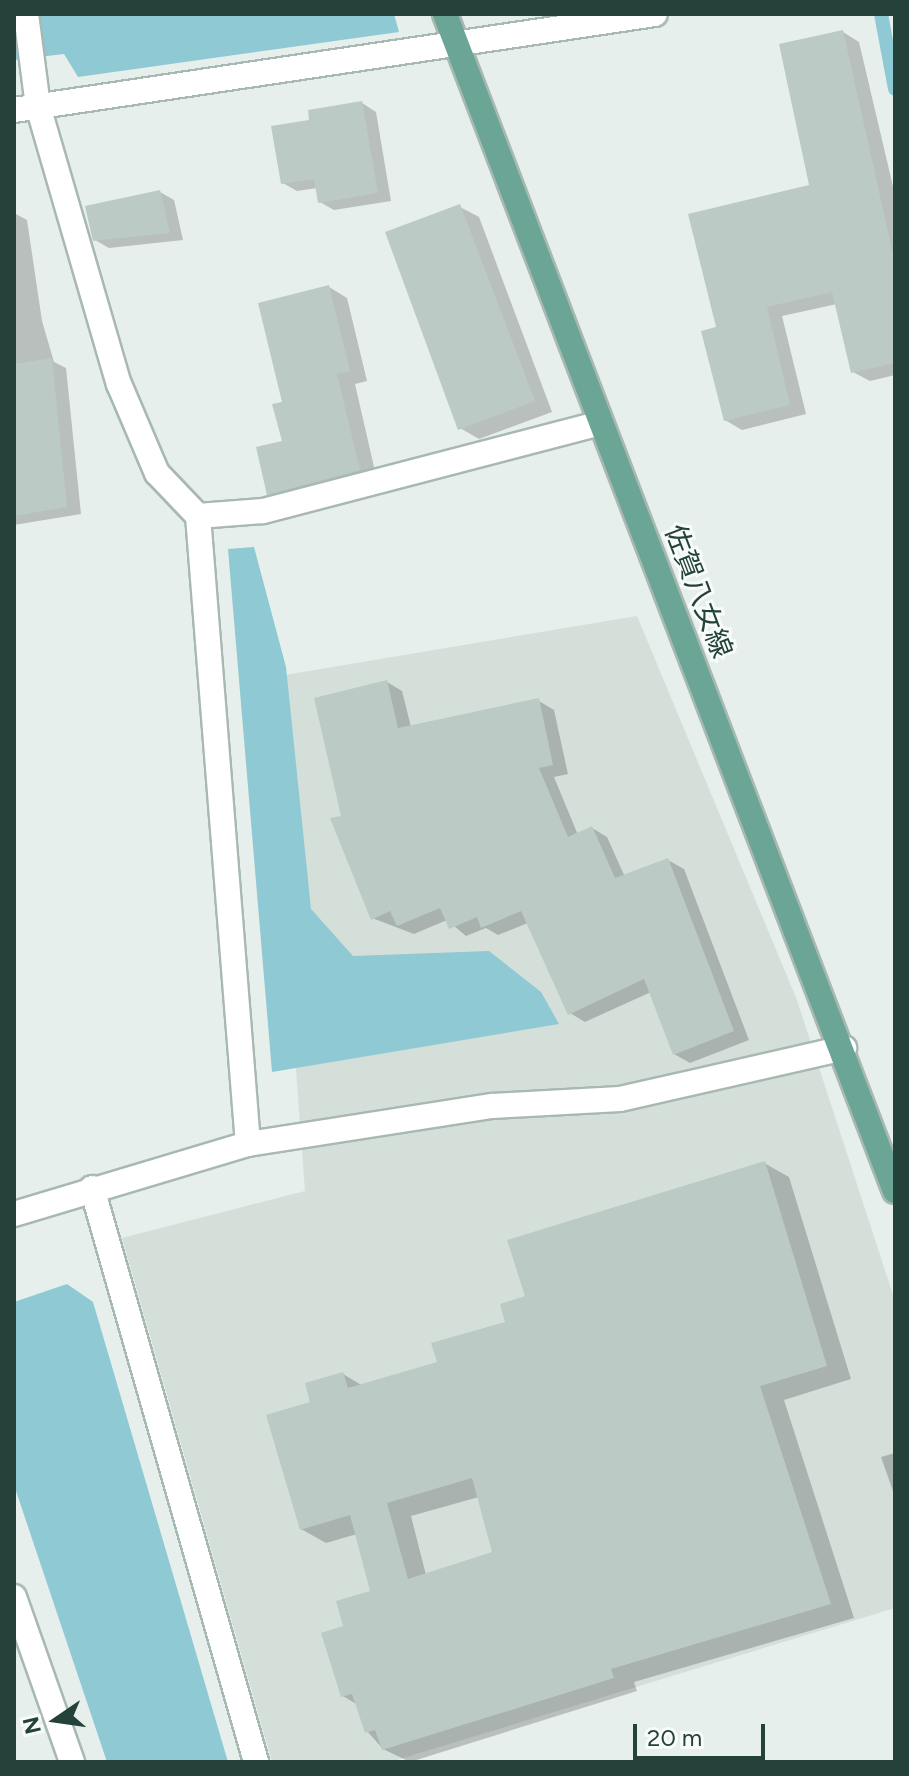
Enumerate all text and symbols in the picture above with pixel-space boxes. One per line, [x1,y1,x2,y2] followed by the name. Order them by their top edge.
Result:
[658,520,740,662] street label: 佐賀八女線
[16,1680,96,1760] north arrow
[637,1708,769,1758] scale bar
[17,1714,47,1737] text: N
[647,1723,702,1752] text: 20 m

